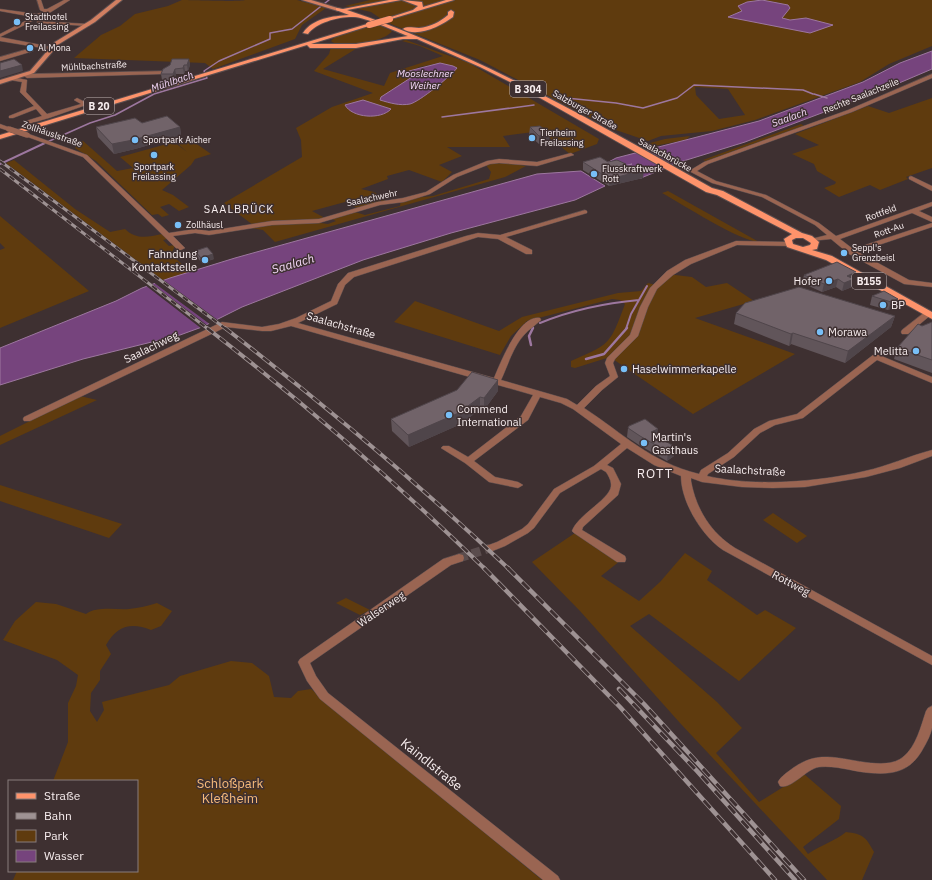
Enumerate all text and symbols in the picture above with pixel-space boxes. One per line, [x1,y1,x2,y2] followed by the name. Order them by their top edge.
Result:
[25,11,69,32] place label: Stadthotel Freilassing
[12,17,22,27] marker: Stadthotel Freilassing
[38,42,71,53] place label: Al Mona
[25,43,35,53] marker: Al Mona
[61,58,127,73] street label: Mühlbachstraße
[397,67,453,92] water label: Mooslechner Weiher
[149,68,195,95] water label: Mühlbach
[821,75,900,116] street label: Rechte Saalachzeile
[510,81,546,97] road number: B 304
[551,87,620,132] street label: Salzburger Straße
[84,98,114,114] road number: B 20
[770,105,809,130] water label: Saalach
[20,118,84,149] street label: Zollhäuslstraße
[540,127,584,148] place label: Tierheim Freilassing
[527,133,537,143] marker: Tierheim Freilassing
[143,134,212,145] place label: Sportpark Aicher
[130,135,140,145] marker: Sportpark Aicher
[637,135,694,174] street label: Saalachbrücke
[149,150,159,160] marker: Sportpark Freilassing
[132,161,176,182] place label: Sportpark Freilassing
[602,163,662,184] place label: Flusskraftwerk Rott
[589,169,599,179] marker: Flusskraftwerk Rott
[345,187,399,208] street label: Saalachwehr
[204,202,274,216] district label: SAALBRÜCK
[864,202,898,223] street label: Rottfeld
[186,219,223,230] place label: Zollhäusl
[872,219,905,240] street label: Rott-Au
[173,220,183,230] marker: Zollhäusl
[852,242,896,263] place label: Seppl's Grenzbeisl
[132,247,197,274] place label: Fahndung Kontaktstelle
[839,248,849,258] marker: Seppl's Grenzbeisl
[270,250,316,277] water label: Saalach
[200,255,210,265] marker: Fahndung Kontaktstelle
[852,273,886,289] road number: B155
[794,274,821,288] place label: Hofer
[824,276,834,286] marker: Hofer
[891,298,905,312] place label: BP
[878,300,888,310] marker: BP
[305,309,377,341] street label: Saalachstraße
[828,325,867,339] place label: Morawa
[815,327,825,337] marker: Morawa
[121,328,181,366] street label: Saalachweg
[874,344,908,358] place label: Melitta
[911,346,921,356] marker: Melitta
[632,362,736,376] place label: Haselwimmerkapelle
[619,364,629,374] marker: Haselwimmerkapelle
[457,402,522,429] place label: Commend International
[444,410,454,420] marker: Commend International
[652,430,698,457] place label: Martin's Gasthaus
[639,438,649,448] marker: Martin's Gasthaus
[714,461,786,479] street label: Saalachstraße
[637,465,673,482] district label: ROTT
[770,567,813,599] street label: Rottweg
[355,588,408,630] street label: Walserweg
[397,734,466,794] street label: Kaindlstraße
[197,775,263,807] park label: Schloßpark Kleßheim
[8,780,138,872] legend
[44,788,81,803] text: Straße
[44,808,72,823] text: Bahn
[44,828,69,843] text: Park
[44,848,84,863] text: Wasser

